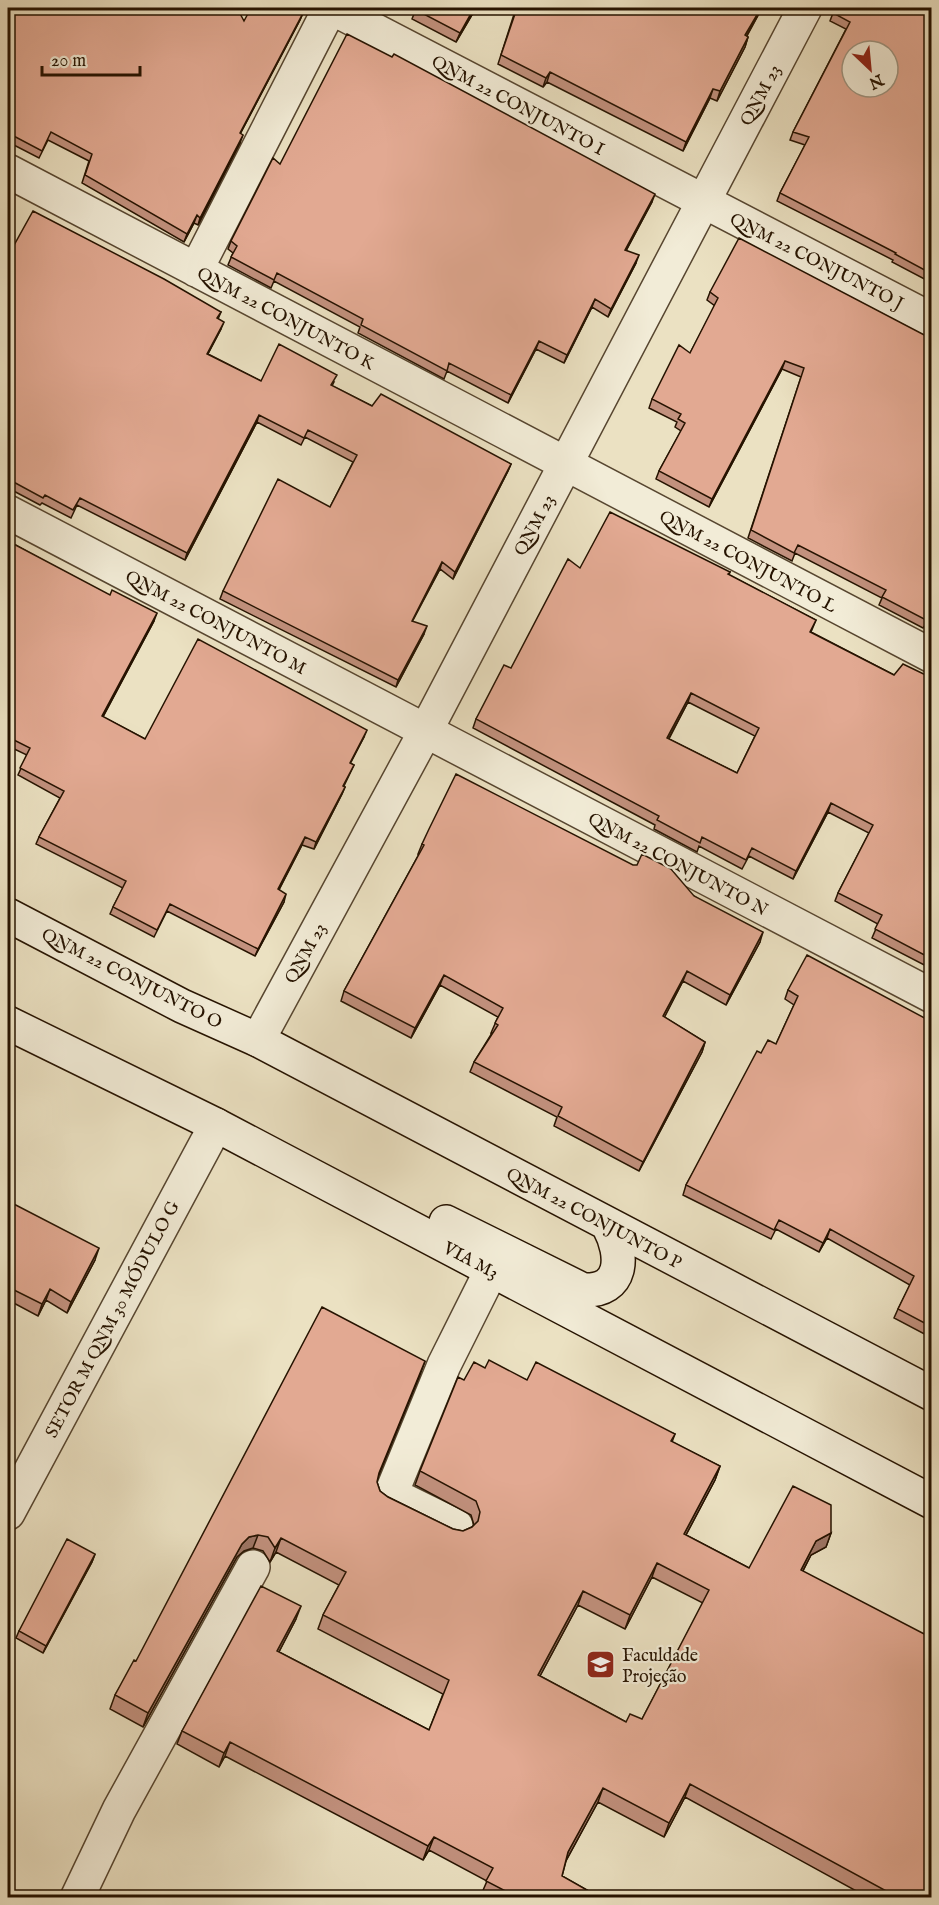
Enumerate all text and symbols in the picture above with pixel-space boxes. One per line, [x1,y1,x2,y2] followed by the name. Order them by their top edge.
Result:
[42,39,140,77] scale bar
[840,39,900,99] north arrow
[51,50,86,73] text: 20 m
[427,51,608,162] street label: QNM 22 CONJUNTO I
[736,61,787,130] street label: QNM 23
[865,68,887,93] text: N
[725,208,908,317] street label: QNM 22 CONJUNTO J
[193,263,379,376] street label: QNM 22 CONJUNTO K
[510,491,561,560] street label: QNM 23
[655,506,840,619] street label: QNM 22 CONJUNTO L
[121,566,310,681] street label: QNM 22 CONJUNTO M
[583,808,772,923] street label: QNM 22 CONJUNTO N
[280,919,332,988] street label: QNM 23
[37,924,226,1035] street label: QNM 22 CONJUNTO O
[502,1163,685,1275] street label: QNM 22 CONJUNTO P
[39,1196,186,1442] street label: SETOR M QNM 30 MÓDULO G
[438,1237,502,1285] street label: VIA M3
[622,1645,698,1689] place label: Faculdade Projeção
[585,1649,617,1681] school or university icon: Faculdade Projeção

